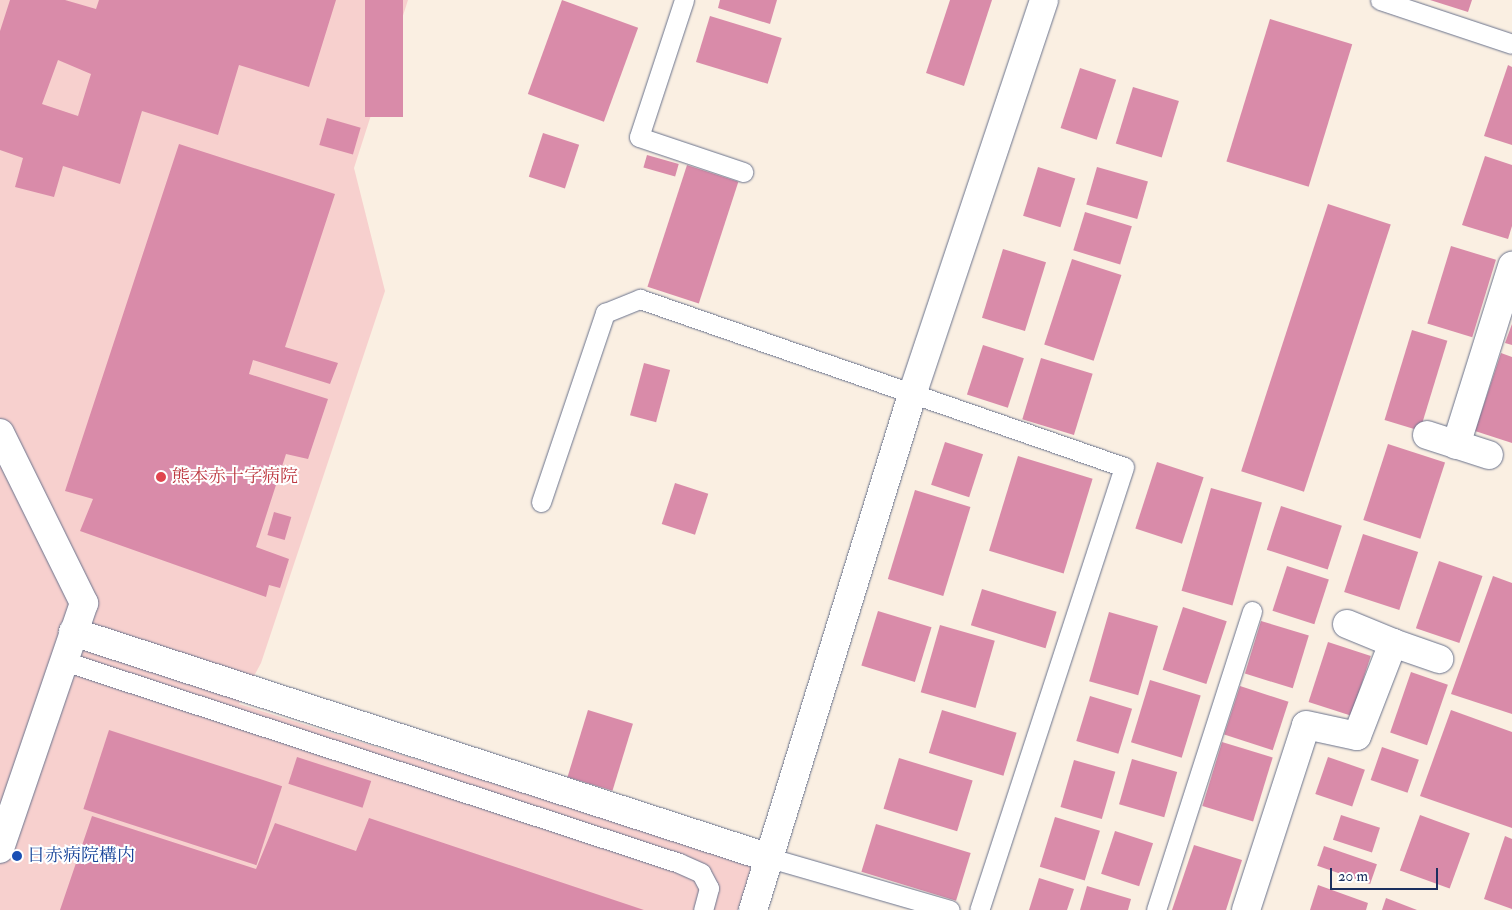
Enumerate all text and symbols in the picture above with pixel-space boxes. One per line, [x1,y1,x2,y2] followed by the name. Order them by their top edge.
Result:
[172,466,298,488] place label: 熊本赤十字病院
[154,470,168,484] marker: 熊本赤十字病院
[27,845,135,867] place label: 日赤病院構内
[11,850,23,862] marker: 日赤病院構内
[1332,858,1440,890] scale bar
[1338,867,1368,886] text: 20 m

